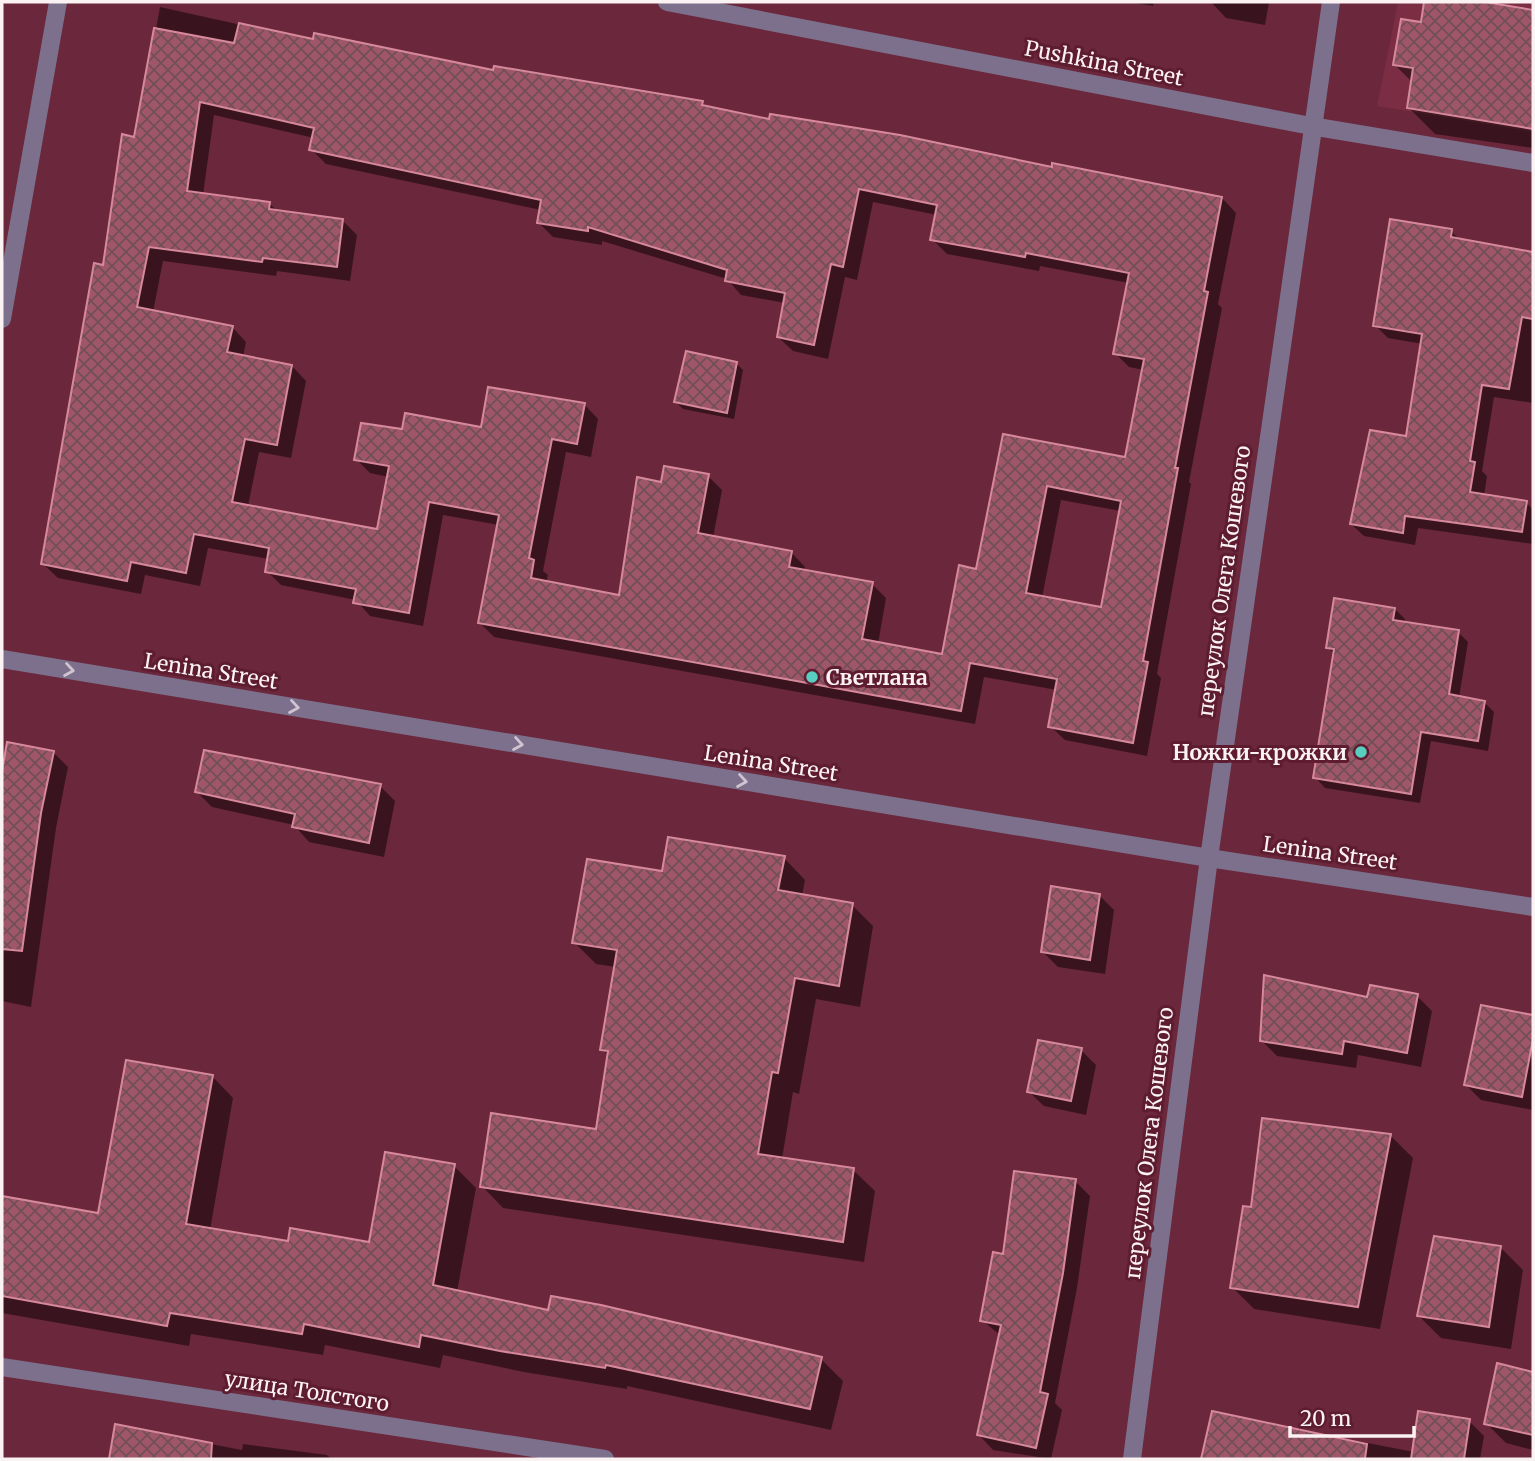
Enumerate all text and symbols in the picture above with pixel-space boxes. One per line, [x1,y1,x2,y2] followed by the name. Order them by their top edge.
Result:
[1022,34,1186,92] street label: Pushkina Street
[1192,444,1256,718] street label: переулок Олега Кошевого
[142,647,280,695] street label: Lenina Street
[63,662,75,677] one-way arrow
[826,664,928,691] place label: Светлана
[804,669,820,685] marker: Светлана
[288,699,299,714] one-way arrow
[512,736,524,751] one-way arrow
[702,739,840,787] street label: Lenina Street
[1173,739,1347,766] place label: Ножки-крожки
[1353,744,1369,760] marker: Ножки-крожки
[737,773,748,788] one-way arrow
[1261,830,1399,876] street label: Lenina Street
[1119,1006,1179,1280] street label: переулок Олега Кошевого
[223,1365,391,1417] street label: улица Толстого
[1290,1394,1414,1438] scale bar
[1300,1405,1352,1432] text: 20 m

